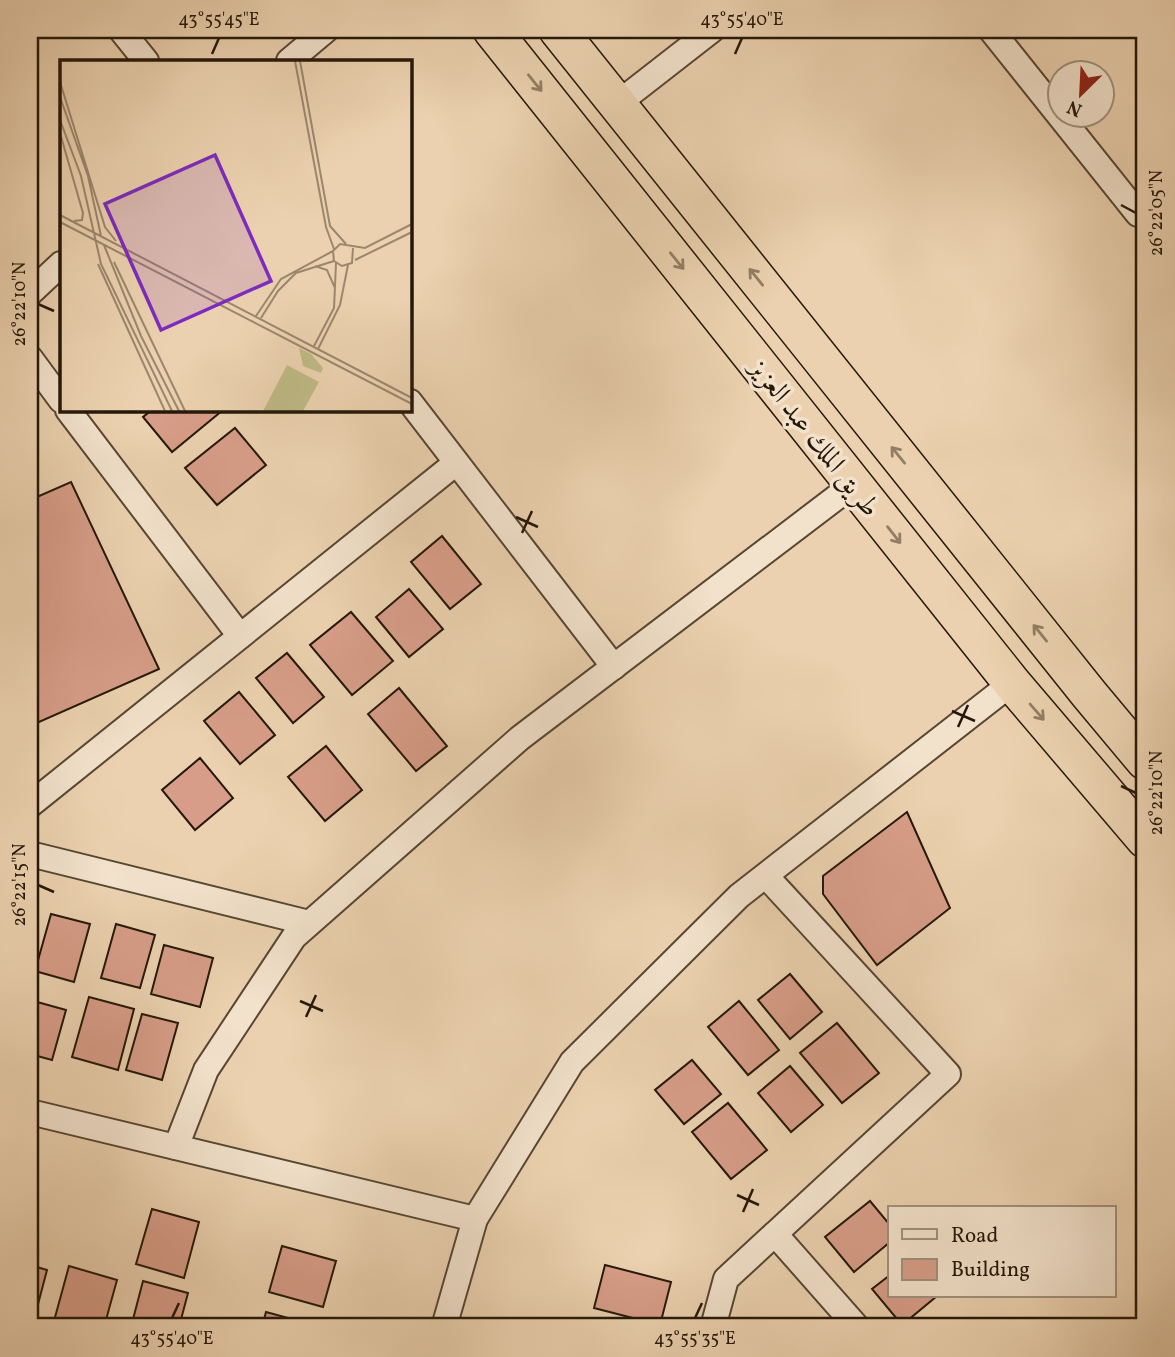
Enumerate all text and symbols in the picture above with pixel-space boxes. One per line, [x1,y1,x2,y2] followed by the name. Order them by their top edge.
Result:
[178,8,260,33] text: 43°55'45"E
[700,8,784,33] text: 43°55'40"E
[60,60,411,411] inset map
[1046,60,1116,130] north arrow
[527,74,542,92] one-way arrow
[1063,93,1086,122] text: N
[1145,170,1170,256] text: 26°22'05"N
[669,252,684,270] one-way arrow
[8,262,33,346] text: 26°22'10"N
[748,269,764,287] one-way arrow
[738,348,889,526] street label: طريق الملك عبد العزيز
[890,446,906,464] one-way arrow
[887,525,902,544] one-way arrow
[1032,624,1048,642] one-way arrow
[1029,703,1045,721] one-way arrow
[1145,751,1170,835] text: 26°22'10"N
[8,843,33,927] text: 26°22'15"N
[888,1206,1116,1298] legend
[951,1222,998,1251] text: Road
[951,1256,1030,1285] text: Building
[130,1327,214,1352] text: 43°55'40"E
[654,1327,736,1352] text: 43°55'35"E

